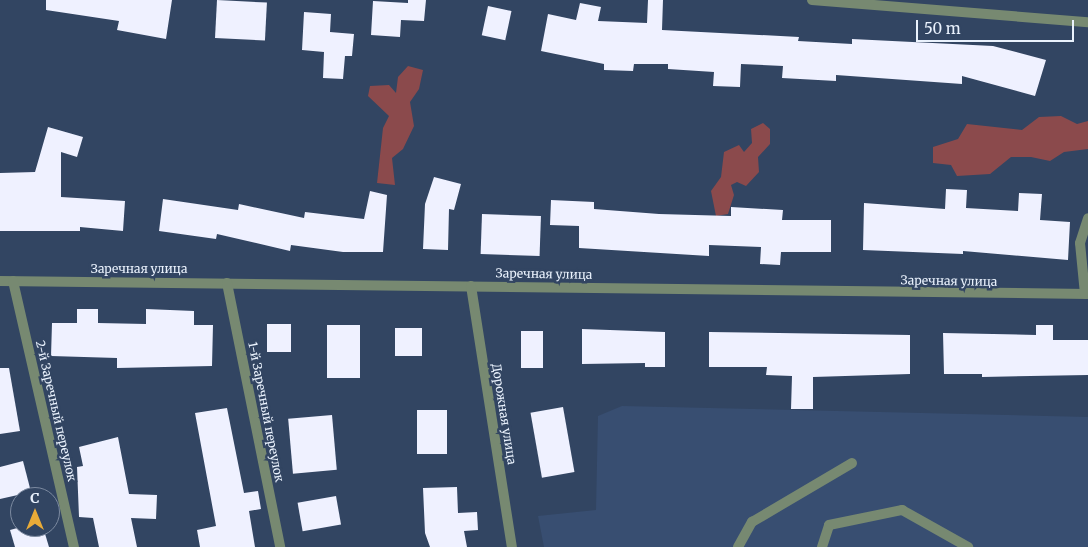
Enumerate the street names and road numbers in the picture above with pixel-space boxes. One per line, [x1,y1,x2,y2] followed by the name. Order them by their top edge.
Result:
[91,262,187,276] street label: Заречная улица
[496,266,592,282] street label: Заречная улица
[901,273,997,289] street label: Заречная улица
[33,339,79,483] street label: 2-й Заречный переулок
[245,341,287,483] street label: 1-й Заречный переулок
[489,362,519,466] street label: Дорожная улица

